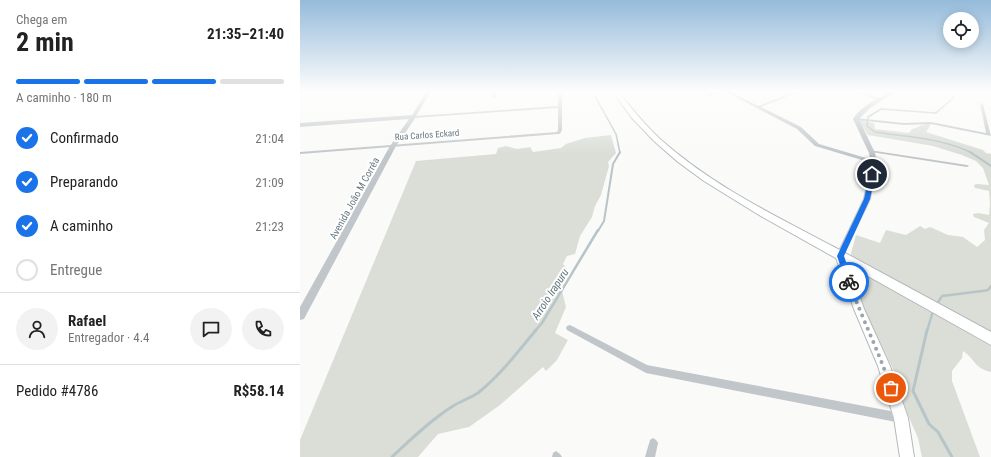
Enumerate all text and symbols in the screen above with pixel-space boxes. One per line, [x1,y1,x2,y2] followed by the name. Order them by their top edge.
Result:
[16,12,67,27] text: Chega em
[943,12,979,48] map controls
[943,12,979,48] button: locate
[207,25,284,43] text: 21:35–21:40
[16,27,74,57] text: 2 min
[16,90,112,105] text: A caminho · 180 m
[16,127,38,149] icon: check
[395,128,459,142] street label: Rua Carlos Eckard
[50,129,119,147] text: Confirmado
[255,131,284,146] text: 21:04
[327,155,382,241] street label: Avenida João M Corrêa
[855,157,889,191] pin
[861,163,883,185] icon: home
[16,171,38,193] icon: check
[50,173,118,191] text: Preparando
[255,175,284,190] text: 21:09
[16,215,38,237] icon: check
[50,217,113,235] text: A caminho
[255,219,284,234] text: 21:23
[50,261,102,279] text: Entregue
[829,262,869,302] courier
[529,266,572,323] water label: Arroio Irapuru
[838,271,860,293] icon: bike
[16,308,58,350] button: person
[190,308,232,350] button: chat
[242,308,284,350] button: phone
[68,312,106,330] text: Rafael
[68,330,150,345] text: Entregador · 4.4
[874,371,908,405] pin
[880,377,902,399] icon: bag
[16,382,98,400] text: Pedido #4786
[233,382,284,400] text: R$58.14

